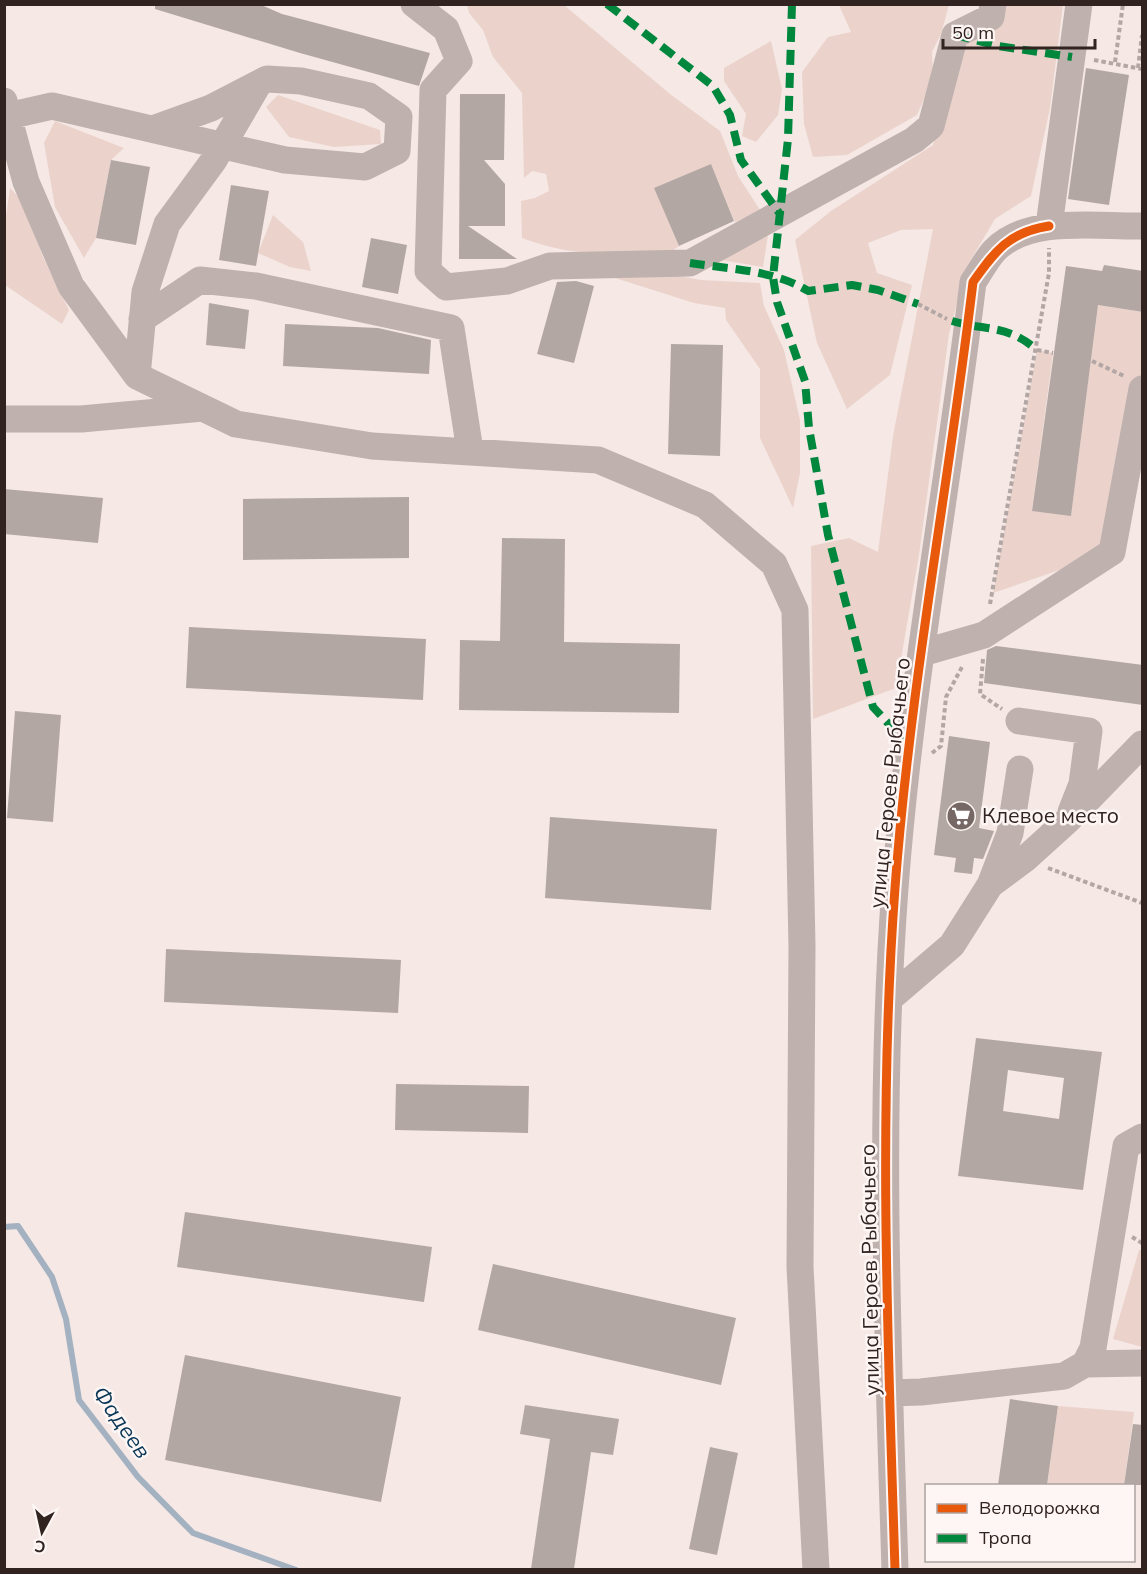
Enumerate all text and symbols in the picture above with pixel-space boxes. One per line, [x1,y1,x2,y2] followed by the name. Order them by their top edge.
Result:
[943,12,1094,50] scale bar
[952,21,994,44] text: 50 m
[863,656,915,910] street label: улица Героев Рыбачьего
[945,800,977,832] supermarket icon: Клевое место
[982,802,1119,828] place label: Клевое место
[854,1144,884,1396] street label: улица Героев Рыбачьего
[87,1380,157,1464] water label: Фадеев
[925,1484,1135,1562] legend
[979,1496,1100,1519] text: Велодорожка
[12,1502,72,1562] north arrow
[979,1526,1032,1549] text: Тропа
[33,1536,47,1558] text: С

